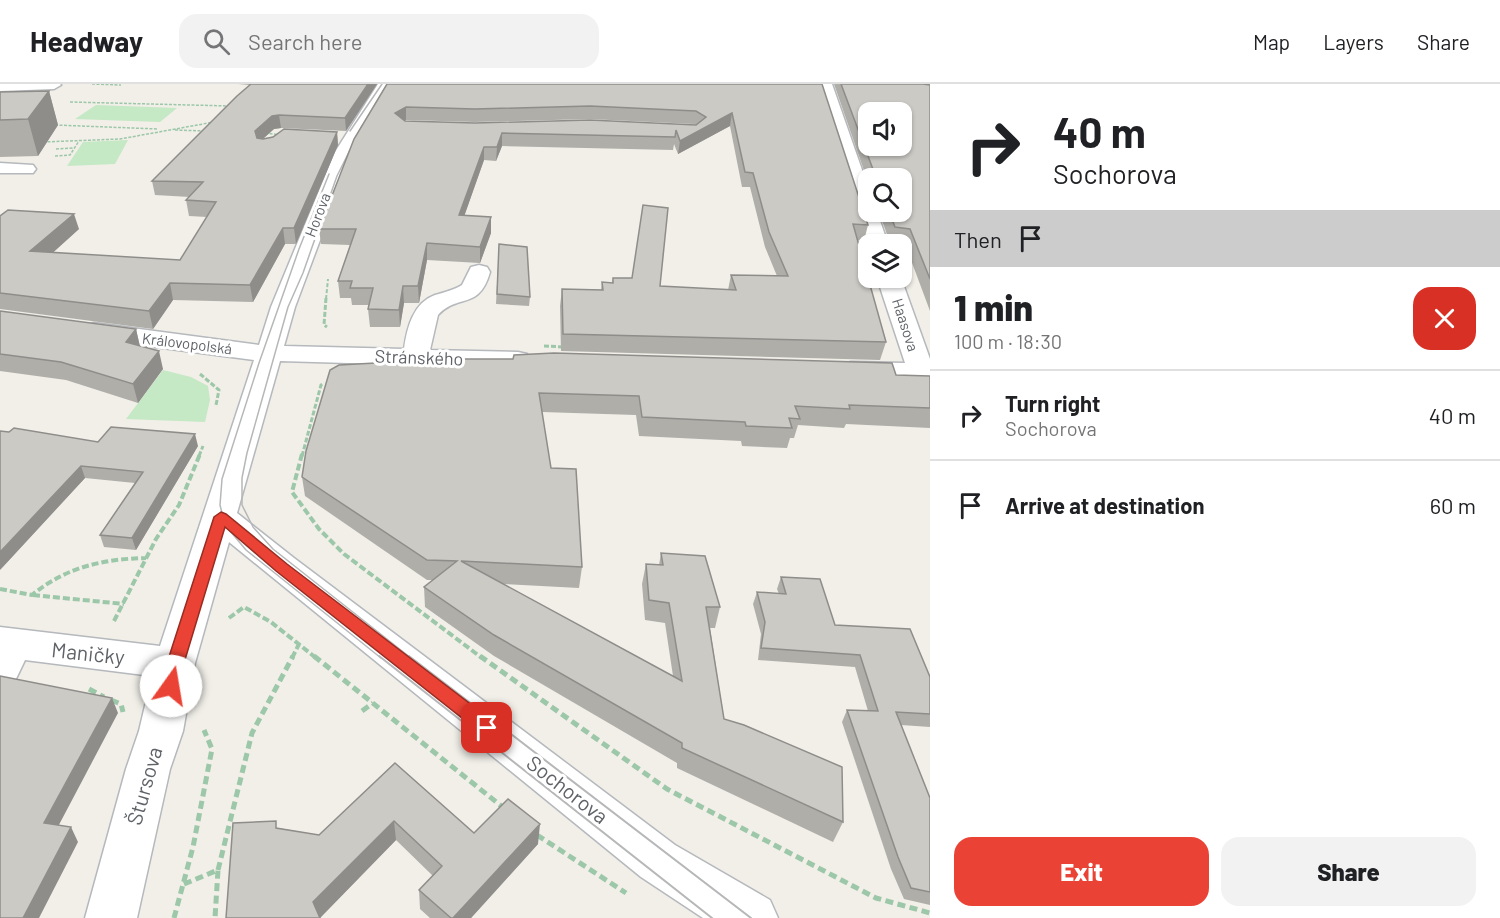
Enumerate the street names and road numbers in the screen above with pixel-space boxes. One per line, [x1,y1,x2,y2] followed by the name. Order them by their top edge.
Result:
[300,190,334,239] street label: Horova
[889,296,923,354] street label: Haasova
[141,329,233,357] street label: Královopolská
[374,344,464,370] street label: Stránského
[50,636,126,669] street label: Maničky
[120,744,167,828] street label: Štursova
[522,749,614,828] street label: Sochorova

